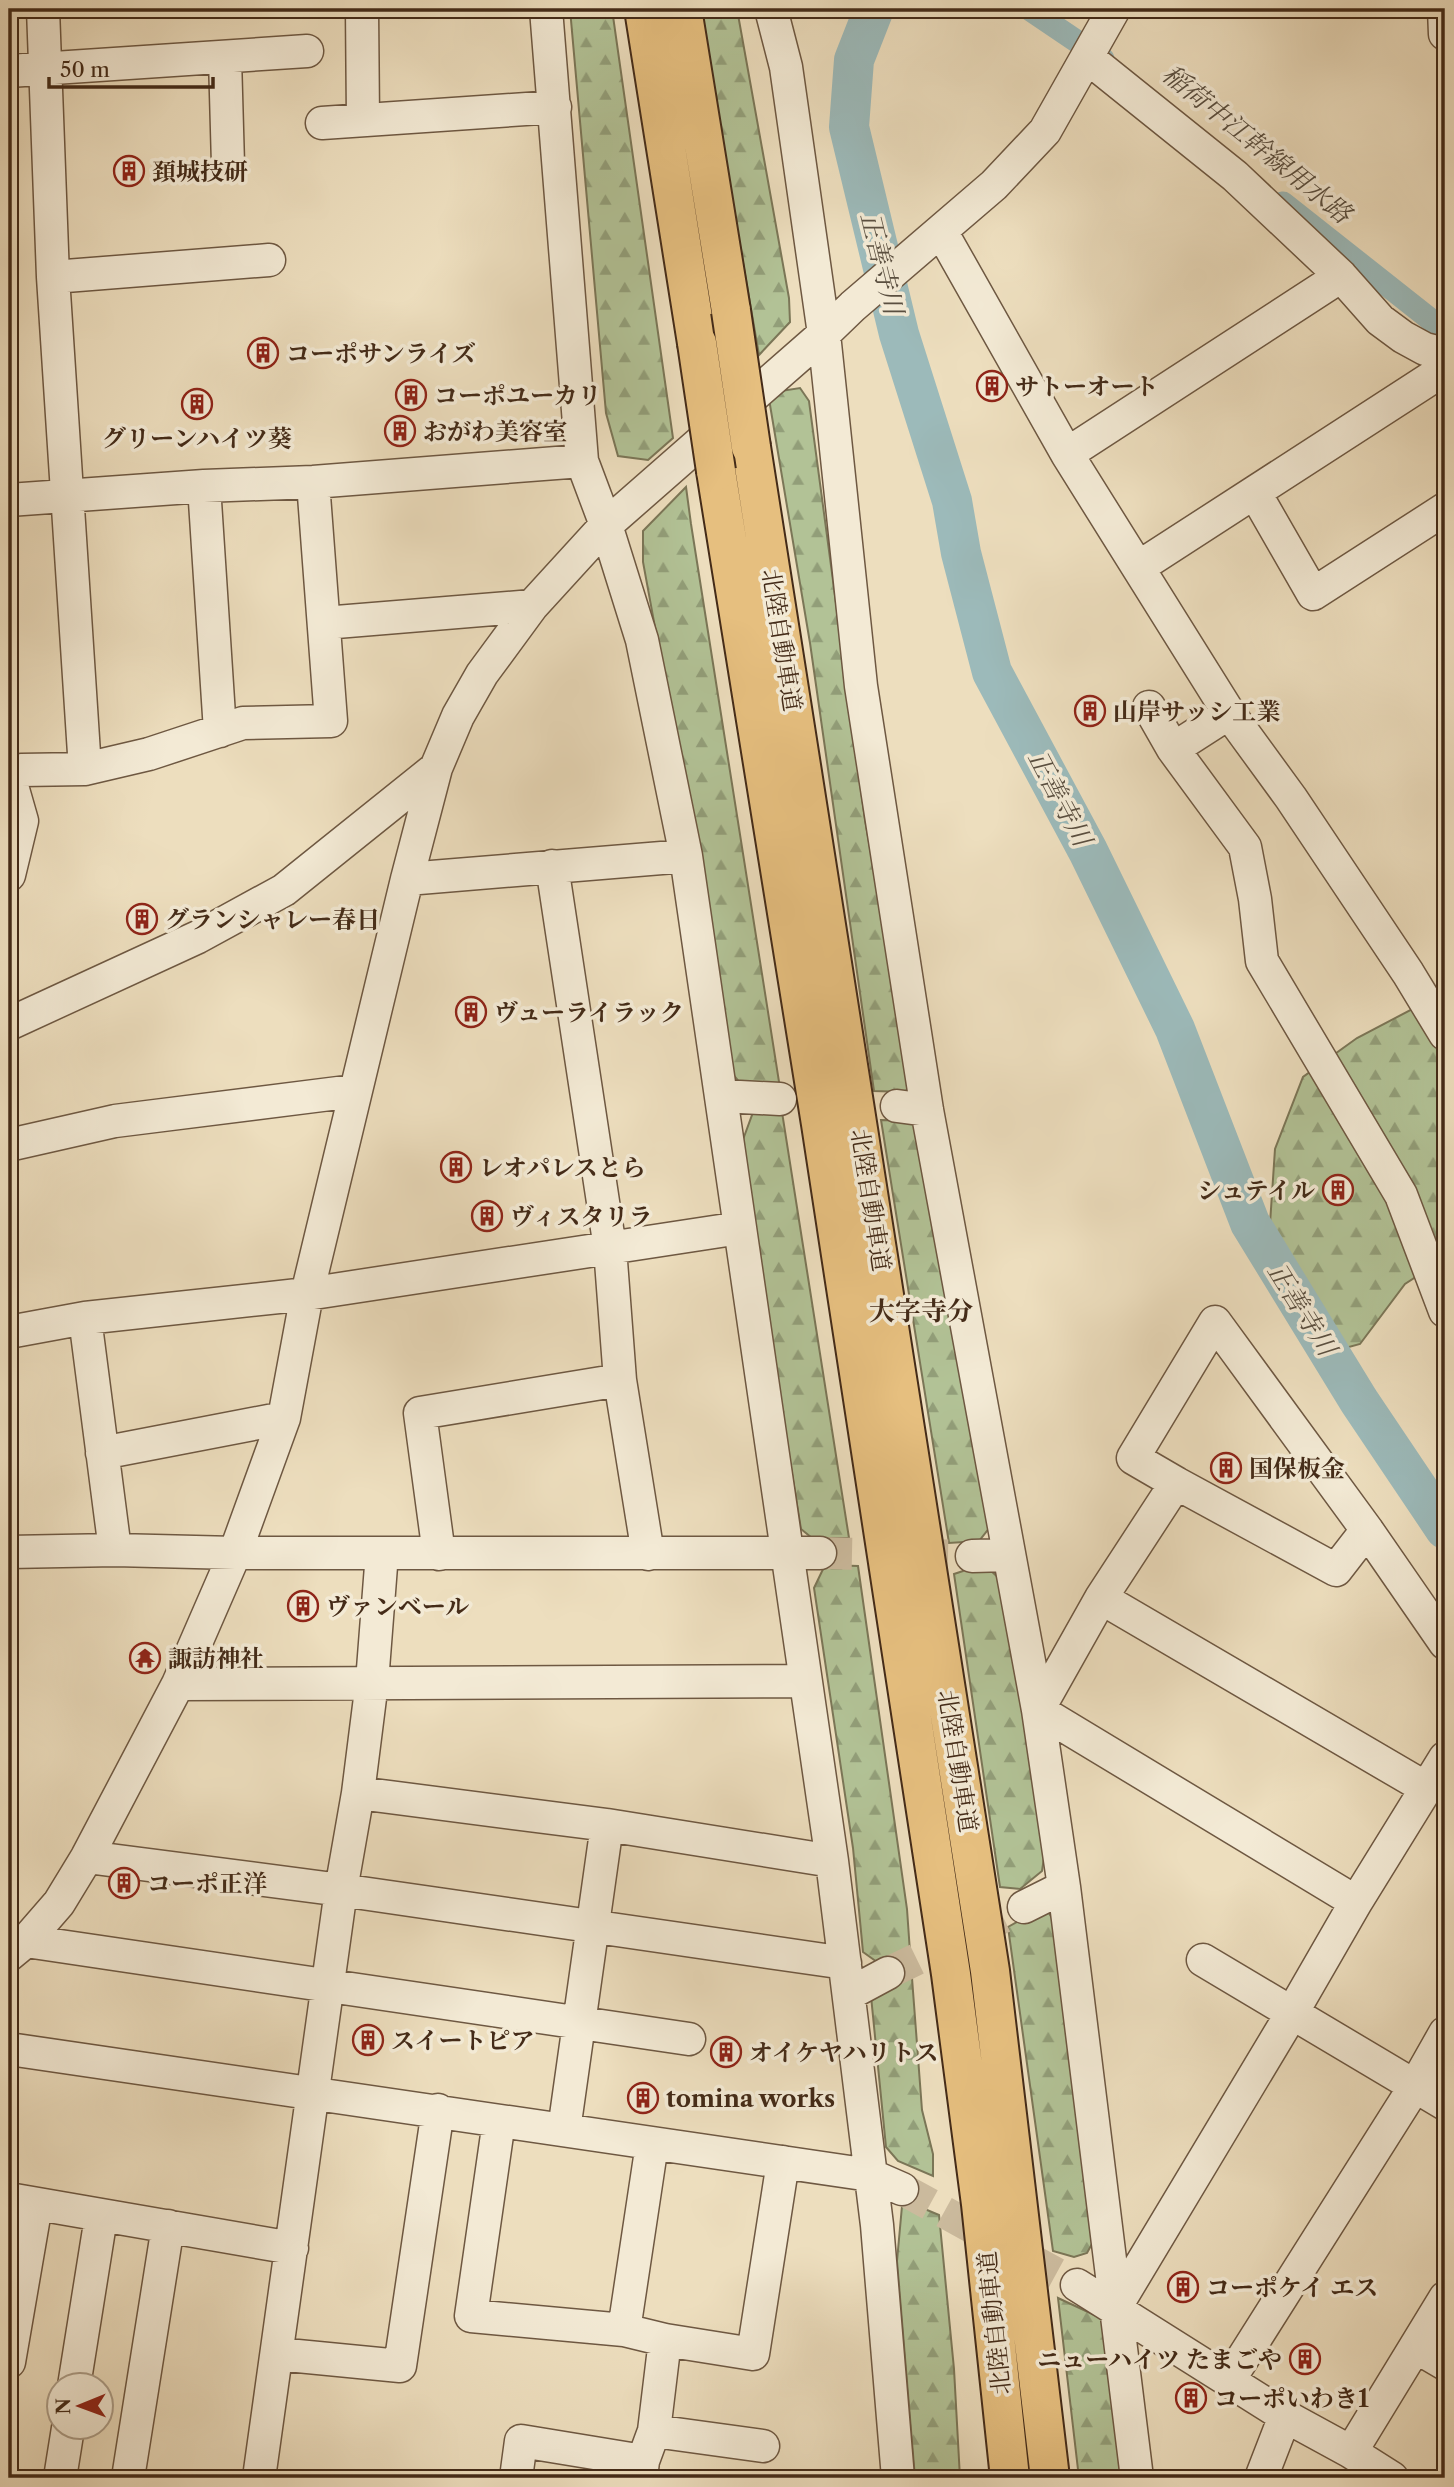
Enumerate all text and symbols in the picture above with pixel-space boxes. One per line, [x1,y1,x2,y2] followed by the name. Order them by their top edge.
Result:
[49,46,214,90] scale bar
[60,57,110,82] text: 50 m
[1156,58,1360,231] water label: 稲荷中江幹線用水路
[112,154,146,188] building icon: 頚城技研
[152,157,248,186] place label: 頚城技研
[854,209,911,320] water label: 正善寺川
[246,336,280,370] building icon: コーポサンライズ
[286,339,476,368] place label: コーポサンライズ
[975,369,1009,403] building icon: サトーオート
[1015,372,1159,401] place label: サトーオート
[394,378,428,412] building icon: コーポユーカリ
[434,381,602,410] place label: コーポユーカリ
[180,387,214,421] building icon: グリーンハイツ葵
[383,414,417,448] building icon: おがわ美容室
[423,417,567,446] place label: おがわ美容室
[102,424,292,453] place label: グリーンハイツ葵
[756,567,808,713] street label: 北陸自動車道
[1073,694,1107,728] building icon: 山岸サッシ工業
[1113,697,1281,726] place label: 山岸サッシ工業
[1021,745,1100,854] water label: 正善寺川
[125,902,159,936] building icon: グランシャレー春日
[165,905,380,934] place label: グランシャレー春日
[454,995,488,1029] building icon: ヴューライラック
[494,998,684,1027] place label: ヴューライラック
[845,1127,897,1273] street label: 北陸自動車道
[439,1150,473,1184] building icon: レオパレスとら
[479,1153,646,1182] place label: レオパレスとら
[1321,1173,1355,1207] building icon: シュテイル
[1197,1176,1315,1205] place label: シュテイル
[470,1199,504,1233] building icon: ヴィスタリラ
[510,1202,653,1231] place label: ヴィスタリラ
[1261,1256,1345,1364] water label: 正善寺川
[869,1295,973,1327] district label: 大字寺分
[1209,1451,1243,1485] building icon: 国保板金
[1249,1454,1345,1483] place label: 国保板金
[286,1589,320,1623] building icon: ヴァンベール
[326,1592,469,1621] place label: ヴァンベール
[128,1641,162,1675] temple icon: 諏訪神社
[168,1644,264,1673] place label: 諏訪神社
[932,1688,984,1834] street label: 北陸自動車道
[107,1866,141,1900] building icon: コーポ正洋
[147,1869,267,1898] place label: コーポ正洋
[351,2023,385,2057] building icon: スイートピア
[391,2026,535,2055] place label: スイートピア
[709,2035,743,2069] building icon: オイケヤハリトス
[749,2038,939,2067] place label: オイケヤハリトス
[626,2081,660,2115] building icon: tomina works
[666,2084,835,2113] place label: tomina works
[972,2250,1016,2396] street label: 北陸自動車道
[1166,2270,1200,2304] building icon: コーポケイ エス
[1206,2273,1378,2302] place label: コーポケイ エス
[1288,2342,1322,2376] building icon: ニューハイツ たまごや
[1037,2345,1282,2374] place label: ニューハイツ たまごや
[46,2372,116,2442] north arrow
[1174,2381,1208,2415] building icon: コーポいわき1
[1214,2384,1369,2413] place label: コーポいわき1
[52,2398,75,2415] text: N

